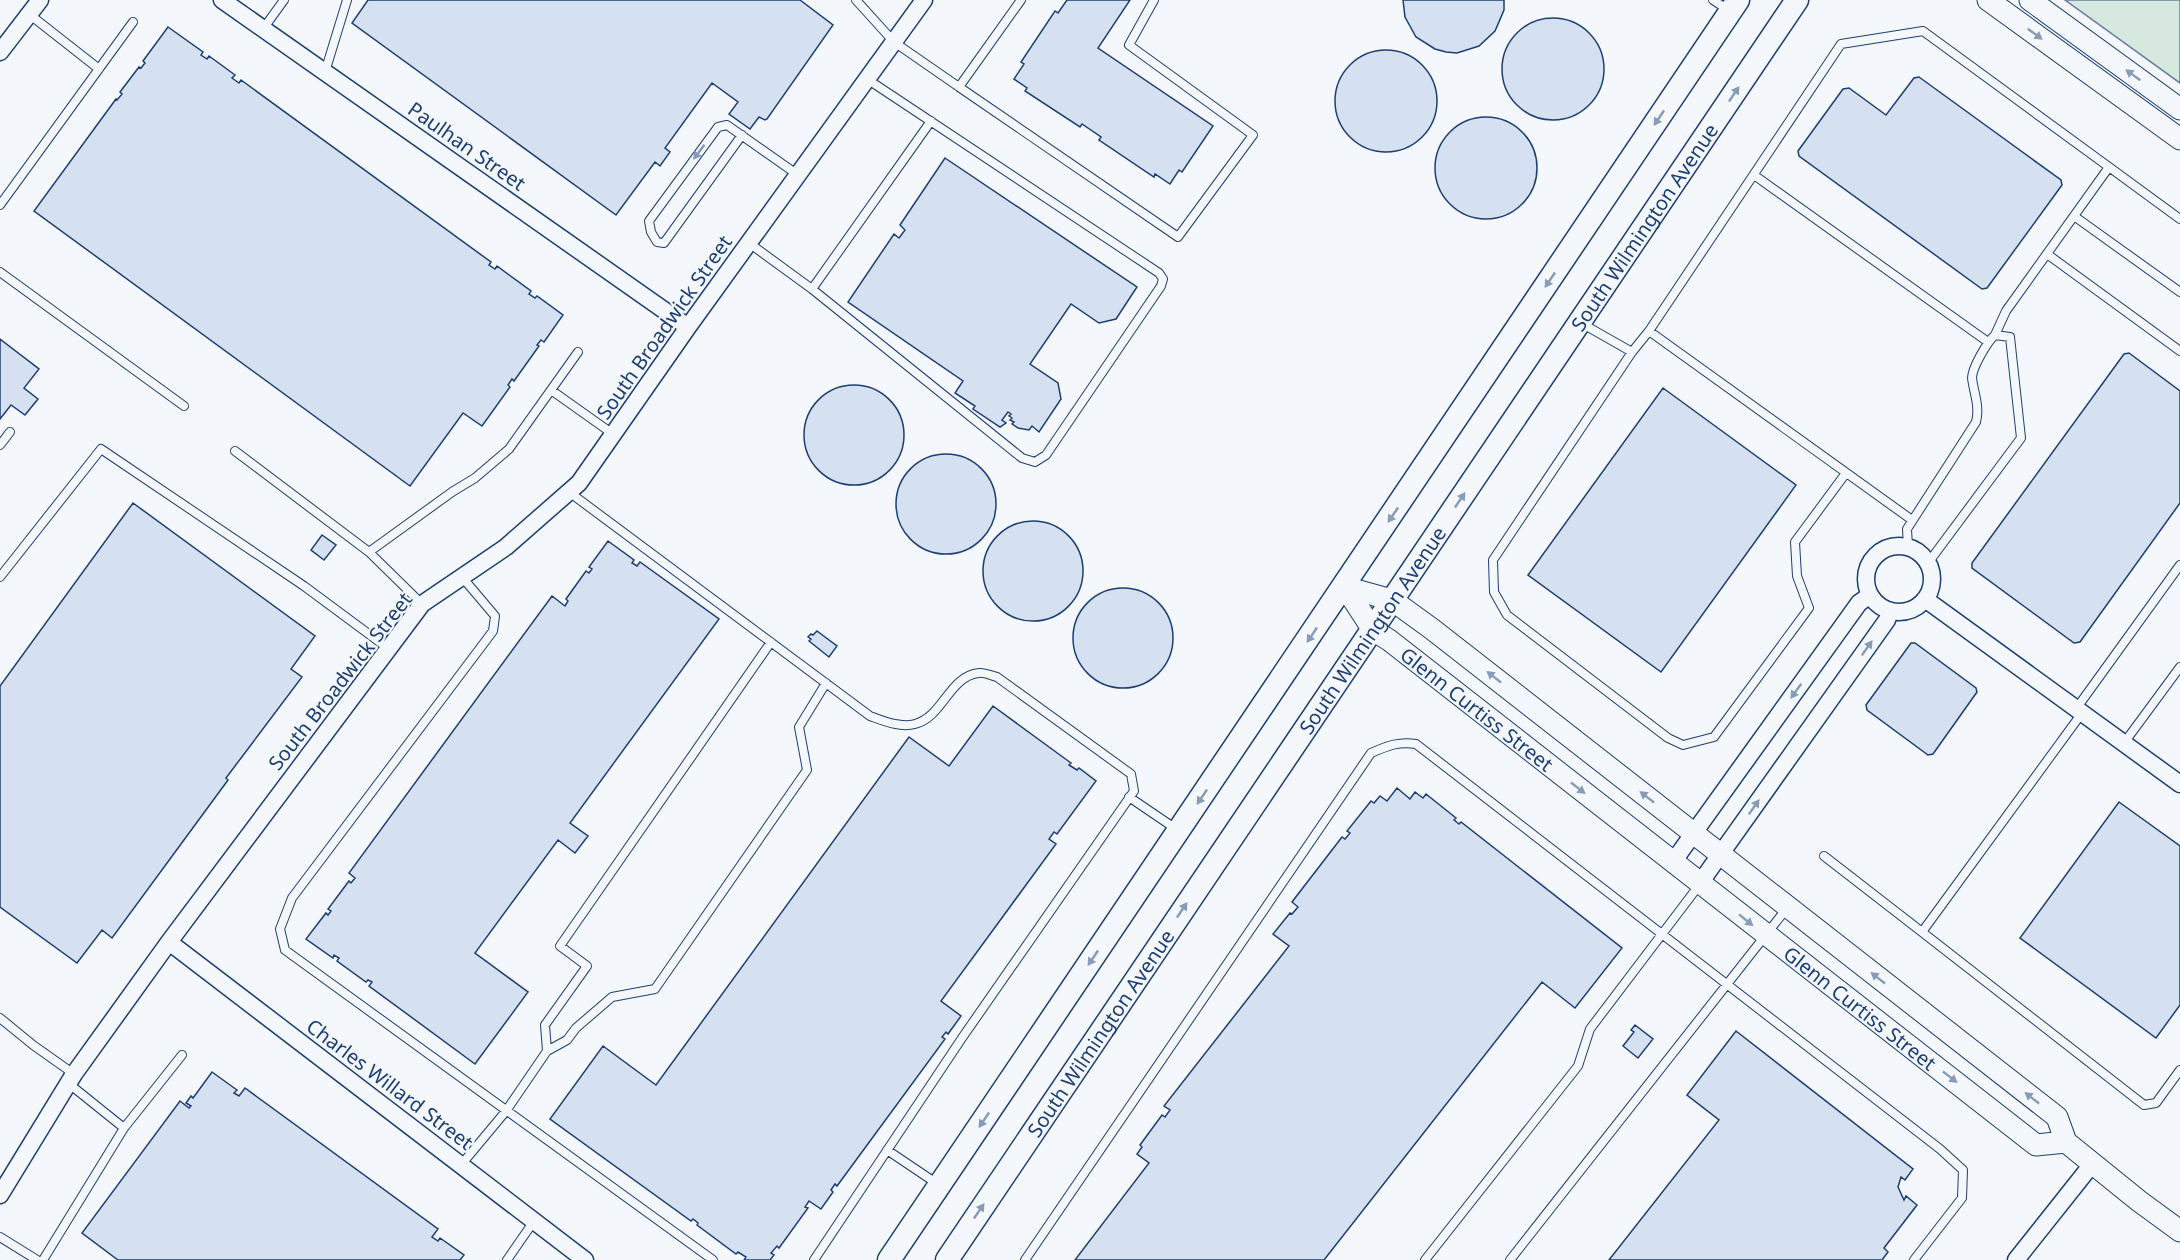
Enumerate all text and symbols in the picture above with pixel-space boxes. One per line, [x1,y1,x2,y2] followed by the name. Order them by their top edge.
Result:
[2026,28,2042,40] one-way arrow
[2125,69,2141,81] one-way arrow
[1728,87,1740,103] one-way arrow
[403,95,531,197] street label: Paulhan Street
[1654,110,1665,126] one-way arrow
[1564,118,1724,336] street label: South Wilmington Avenue
[694,145,706,160] one-way arrow
[590,230,738,424] street label: South Broadwick Street
[1544,271,1556,287] one-way arrow
[1454,492,1466,508] one-way arrow
[1387,506,1399,522] one-way arrow
[1292,521,1452,739] street label: South Wilmington Avenue
[262,586,418,776] street label: South Broadwick Street
[1306,627,1318,643] one-way arrow
[1395,641,1559,777] street label: Glenn Curtiss Street
[1861,641,1873,657] one-way arrow
[1486,671,1502,684] one-way arrow
[1790,682,1802,698] one-way arrow
[1570,781,1586,794] one-way arrow
[1196,788,1208,804] one-way arrow
[1640,792,1655,804] one-way arrow
[1748,800,1760,816] one-way arrow
[1176,902,1187,918] one-way arrow
[1738,913,1754,926] one-way arrow
[1021,924,1180,1142] street label: South Wilmington Avenue
[1778,940,1942,1076] street label: Glenn Curtiss Street
[1088,950,1099,966] one-way arrow
[1871,972,1887,984] one-way arrow
[301,1012,479,1156] street label: Charles Willard Street
[1942,1071,1958,1084] one-way arrow
[2024,1091,2040,1104] one-way arrow
[979,1112,990,1128] one-way arrow
[973,1204,985,1220] one-way arrow

